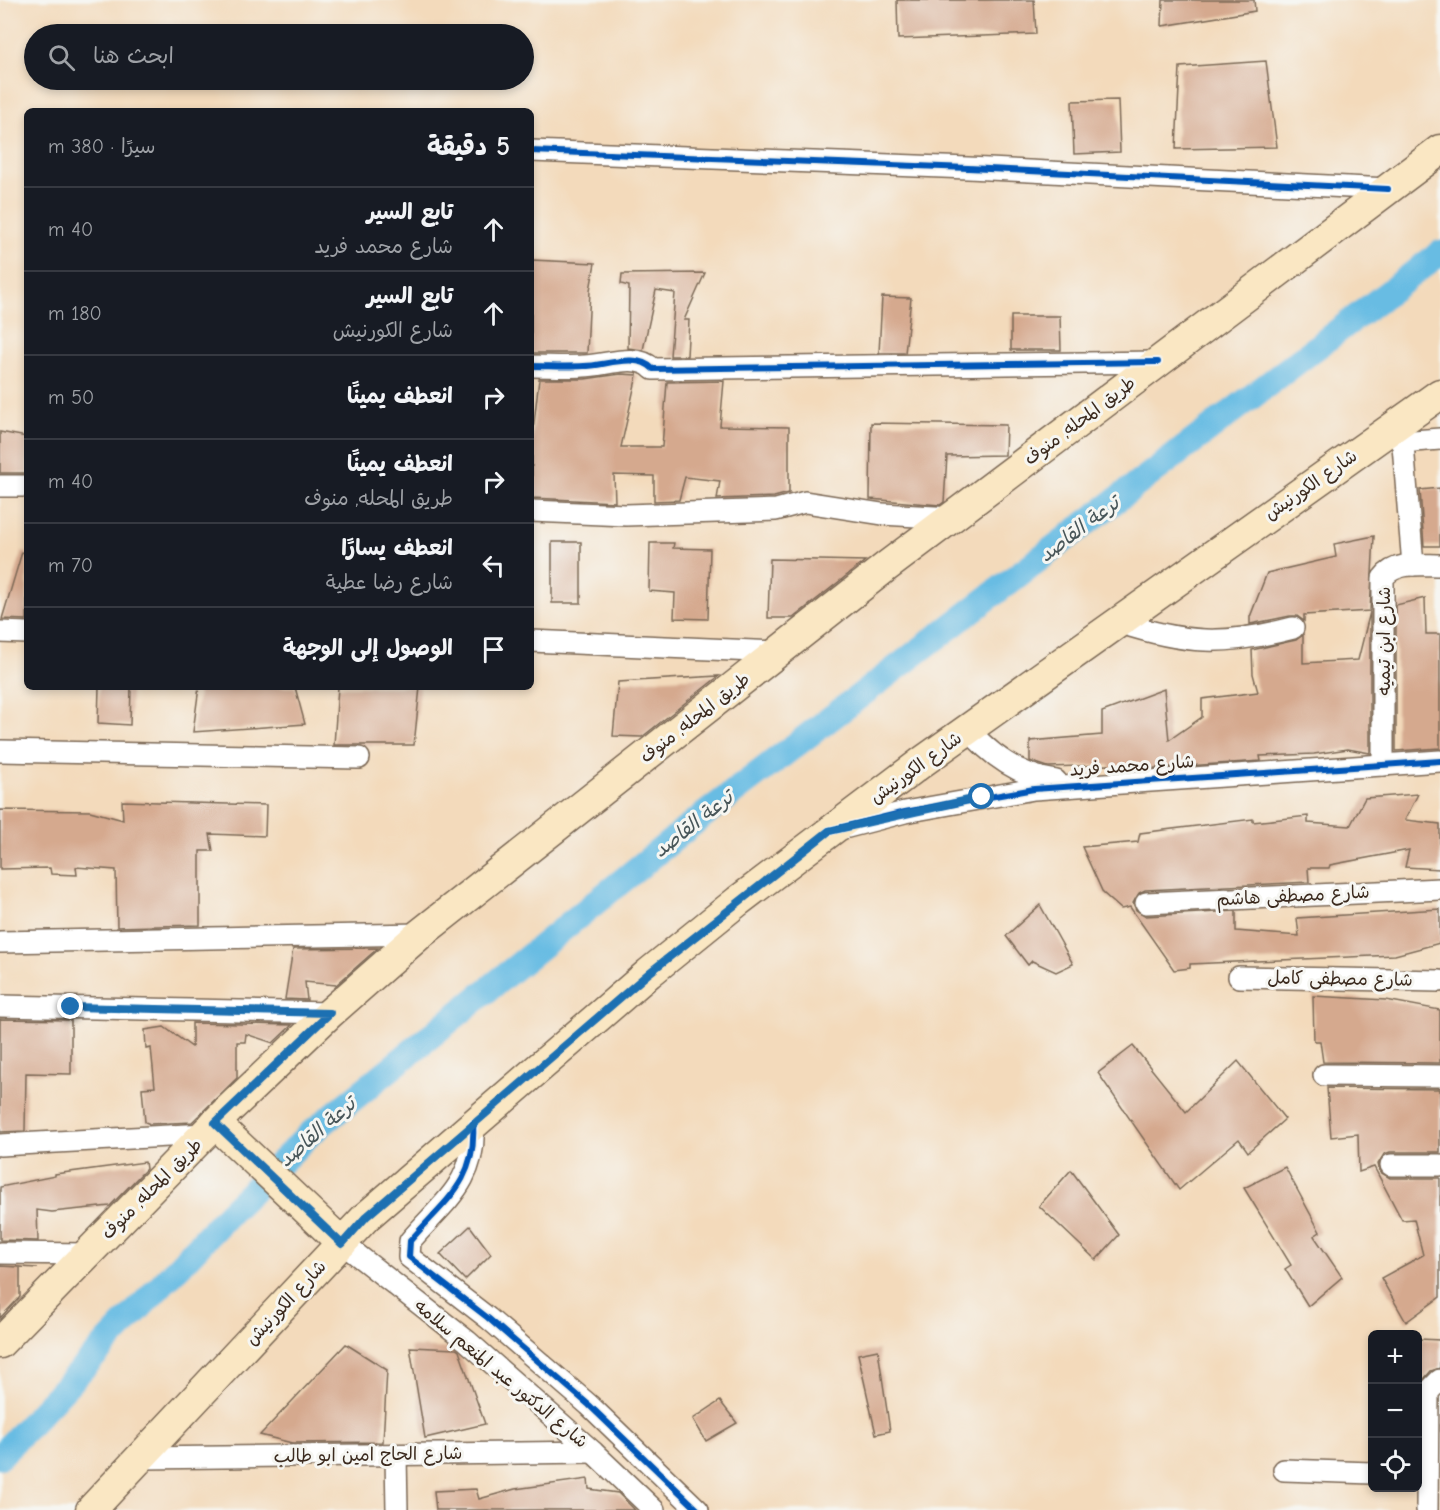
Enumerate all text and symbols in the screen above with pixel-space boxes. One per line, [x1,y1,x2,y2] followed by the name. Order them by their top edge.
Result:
[24,24,534,90] search box
[45,41,78,74] icon: search
[93,43,174,69] text: ابحث هنا
[427,132,510,162] text: 5 دقيقة
[48,135,156,158] text: سيرًا · 380 m
[367,199,453,225] text: تابع السير
[477,213,510,246] icon: ahead
[48,218,93,241] text: 40 m
[314,235,453,258] text: شارع محمد فريد
[367,283,453,309] text: تابع السير
[477,297,510,330] icon: ahead
[48,302,102,325] text: 180 m
[333,319,453,342] text: شارع الكورنيش
[1020,372,1140,470] street label: طريق المحله, منوف
[477,381,510,414] icon: right
[347,383,453,409] text: انعطف يمينًا
[48,386,94,409] text: 50 m
[1261,445,1362,525] street label: شارع الكورنيش
[347,451,453,477] text: انعطف يمينًا
[477,465,510,498] icon: right
[48,470,93,493] text: 40 m
[304,487,453,510] text: طريق المحله, منوف
[1034,489,1126,567] water label: ترعة القاصد
[341,535,453,561] text: انعطف يسارًا
[477,549,510,582] icon: left
[48,554,93,577] text: 70 m
[326,571,453,594] text: شارع رضا عطية
[1374,586,1396,696] street label: شارع ابن تيميه
[477,633,510,666] icon: arrive
[283,635,453,661] text: الوصول إلى الوجهة
[636,669,755,768] street label: طريق المحله, منوف
[866,728,967,809] street label: شارع الكورنيش
[1069,751,1195,782] street label: شارع محمد فريد
[968,783,994,809] route start
[649,784,740,862] water label: ترعة القاصد
[1216,881,1370,913] street label: شارع مصطفى هاشم
[1267,967,1413,992] street label: شارع مصطفى كامل
[57,993,83,1019] route end
[274,1090,363,1172] water label: ترعة القاصد
[97,1134,207,1244] street label: طريق المحله, منوف
[241,1256,331,1350] street label: شارع الكورنيش
[408,1295,592,1455] street label: شارع الدكتور عبد المنعم سلامه
[1368,1330,1422,1492] map controls
[1368,1330,1422,1384] button: +
[1368,1384,1422,1438] button: −
[1368,1438,1422,1492] button: locate
[274,1443,463,1468] street label: شارع الحاج امين ابو طالب

